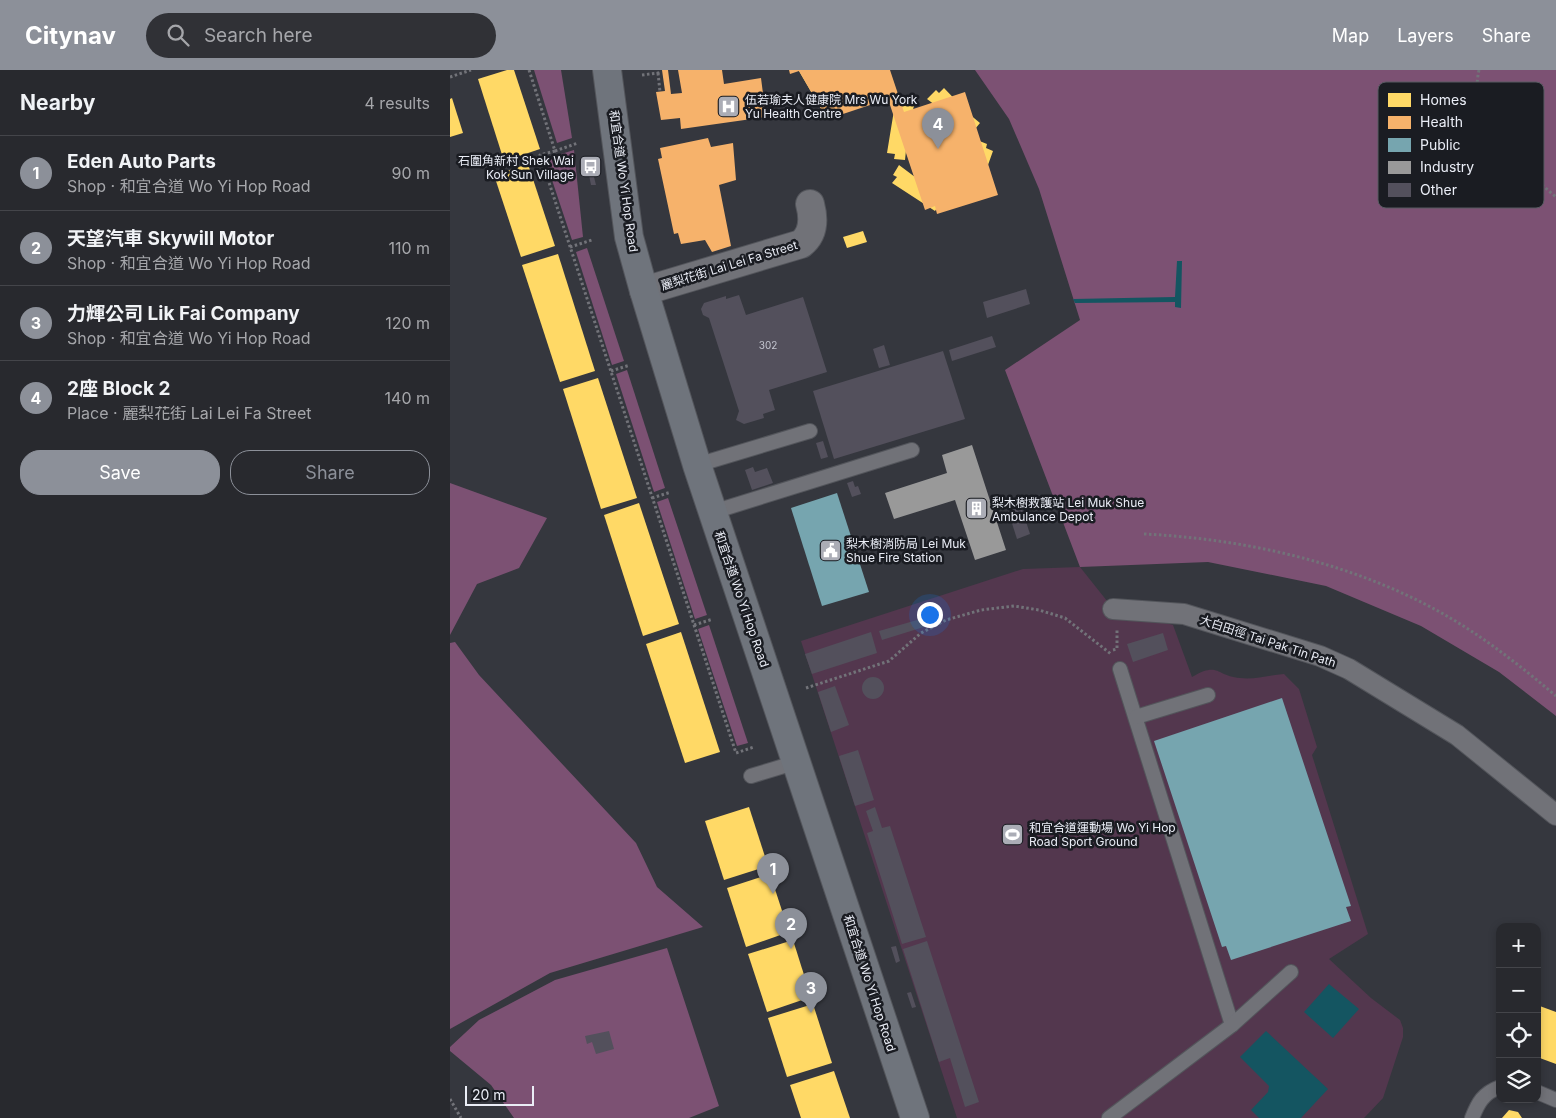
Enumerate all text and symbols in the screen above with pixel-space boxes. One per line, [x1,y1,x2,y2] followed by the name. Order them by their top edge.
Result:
[146,13,496,58] search box
[25,21,116,50] text: Citynav
[164,21,192,49] icon: search
[204,24,313,47] text: Search here
[1332,25,1369,46] text: Map
[1397,25,1454,46] text: Layers
[1482,25,1531,46] text: Share
[1378,82,1544,208] legend
[20,90,95,115] text: Nearby
[1420,91,1467,108] text: Homes
[745,92,918,121] place label: 伍若瑜夫人健康院 Mrs Wu York Yu Health Centre
[365,93,430,113] text: 4 results
[717,94,741,118] hospital icon: 伍若瑜夫人健康院 Mrs Wu York Yu Health Centre
[922,108,954,149] pin: 4
[607,109,641,253] street label: 和宜合道 Wo Yi Hop Road
[1420,113,1463,130] text: Health
[1420,136,1461,153] text: Public
[67,150,216,173] text: Eden Auto Parts
[458,153,574,182] place label: 石圍角新村 Shek Wai Kok Sun Village
[578,155,602,179] bus stop icon: 石圍角新村 Shek Wai Kok Sun Village
[1420,158,1474,175] text: Industry
[33,163,39,183] text: 1
[391,163,430,183] text: 90 m
[67,176,310,196] text: Shop · 和宜合道 Wo Yi Hop Road
[1420,181,1457,198] text: Other
[67,227,274,250] text: 天望汽車 Skywill Motor
[659,237,799,293] street label: 麗梨花街 Lai Lei Fa Street
[31,238,41,258] text: 2
[388,238,430,258] text: 110 m
[67,253,310,273] text: Shop · 和宜合道 Wo Yi Hop Road
[67,302,300,325] text: 力輝公司 Lik Fai Company
[31,313,41,333] text: 3
[385,313,430,333] text: 120 m
[67,328,310,348] text: Shop · 和宜合道 Wo Yi Hop Road
[759,339,777,351] house number: 302
[67,377,171,400] text: 2座 Block 2
[31,388,41,408] text: 4
[385,388,430,408] text: 140 m
[67,403,312,423] text: Place · 麗梨花街 Lai Lei Fa Street
[20,450,220,495] button: Save
[230,450,430,495] button: Share
[992,495,1144,524] place label: 梨木樹救護站 Lei Muk Shue Ambulance Depot
[964,497,988,521] building icon: 梨木樹救護站 Lei Muk Shue Ambulance Depot
[712,529,772,669] street label: 和宜合道 Wo Yi Hop Road
[846,536,966,565] place label: 梨木樹消防局 Lei Muk Shue Fire Station
[818,538,842,562] public building icon: 梨木樹消防局 Lei Muk Shue Fire Station
[917,602,943,628] your location
[1198,612,1338,670] street label: 大白田徑 Tai Pak Tin Path
[1029,820,1176,849] place label: 和宜合道運動場 Wo Yi Hop Road Sport Ground
[1001,822,1025,846] sports icon: 和宜合道運動場 Wo Yi Hop Road Sport Ground
[757,853,789,894] pin: 1
[775,908,807,949] pin: 2
[841,913,899,1053] street label: 和宜合道 Wo Yi Hop Road
[1496,923,1541,1103] map controls
[1496,923,1541,968] button: +
[1496,968,1541,1013] button: −
[795,972,827,1013] pin: 3
[1496,1013,1541,1058] button: locate
[1496,1058,1541,1103] button: layers
[465,1083,534,1106] scale bar
[472,1086,506,1103] text: 20 m

